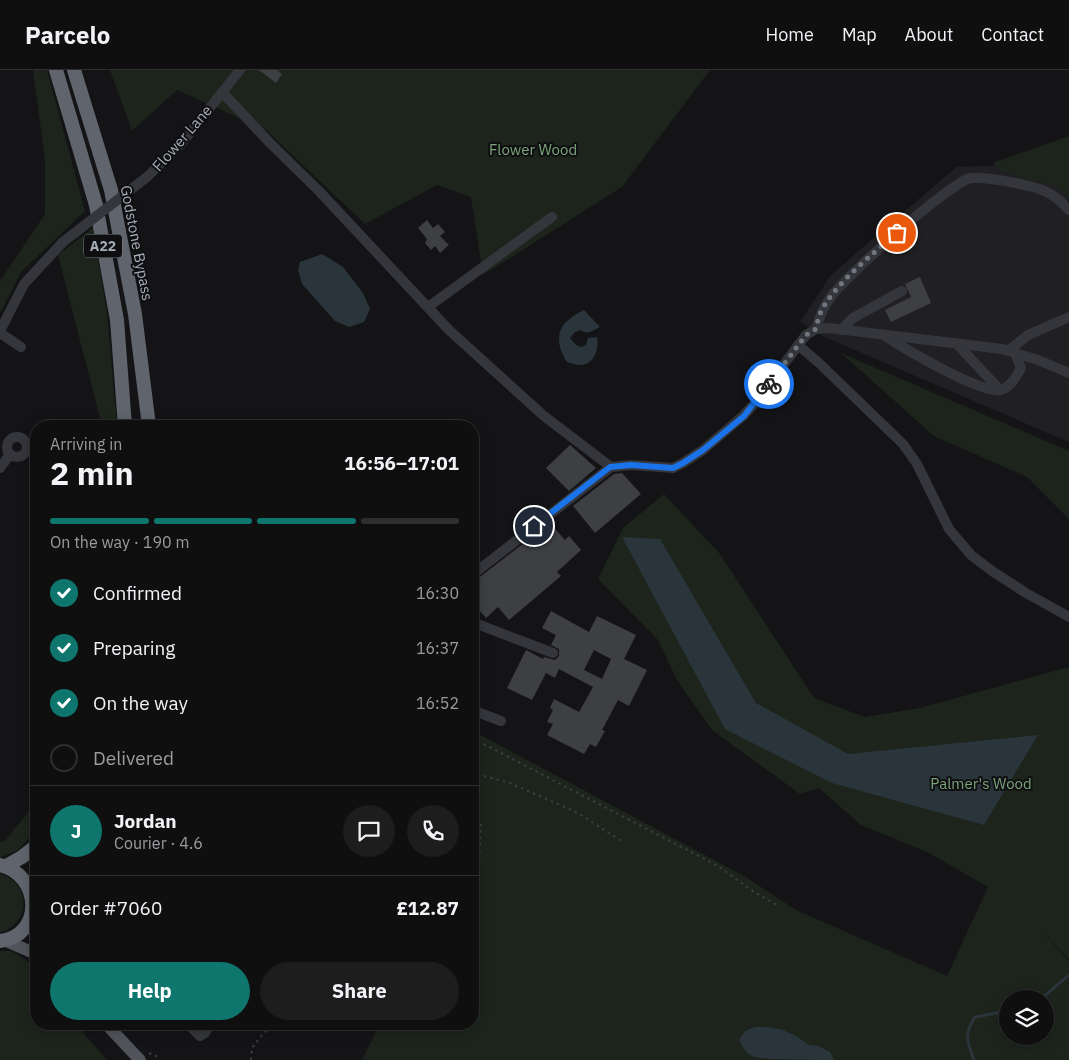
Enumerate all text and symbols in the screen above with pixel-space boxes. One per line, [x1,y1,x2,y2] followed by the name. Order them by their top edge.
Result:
[25,19,110,51] text: Parcelo
[766,23,814,46] text: Home
[842,23,877,46] text: Map
[905,23,953,46] text: About
[981,23,1044,46] text: Contact
[148,101,216,175] street label: Flower Lane
[489,140,577,159] park label: Flower Wood
[117,184,157,302] street label: Godstone Bypass
[876,212,918,254] pin
[883,219,911,247] icon: bag
[84,235,122,258] road number: A22
[744,359,794,409] courier
[755,370,783,398] icon: bike
[50,434,122,454] text: Arriving in
[344,451,459,475] text: 16:56–17:01
[50,452,134,494] text: 2 min
[513,505,555,547] pin
[520,512,548,540] icon: home
[50,532,189,552] text: On the way · 190 m
[50,579,78,607] icon: check
[93,581,182,605] text: Confirmed
[416,583,459,603] text: 16:30
[50,634,78,662] icon: check
[93,636,175,660] text: Preparing
[416,638,459,658] text: 16:37
[50,689,78,717] icon: check
[93,691,188,715] text: On the way
[416,693,459,713] text: 16:52
[93,746,174,770] text: Delivered
[930,774,1032,793] park label: Palmer's Wood
[343,805,395,857] button: chat
[407,805,459,857] button: phone
[114,809,177,833] text: Jordan
[71,819,81,843] text: J
[114,833,203,853] text: Courier · 4.6
[50,896,162,920] text: Order #7060
[396,896,459,920] text: £12.87
[50,962,250,1020] button: Help
[260,962,459,1020] button: Share
[999,990,1054,1045] map controls
[999,990,1054,1045] button: layers

